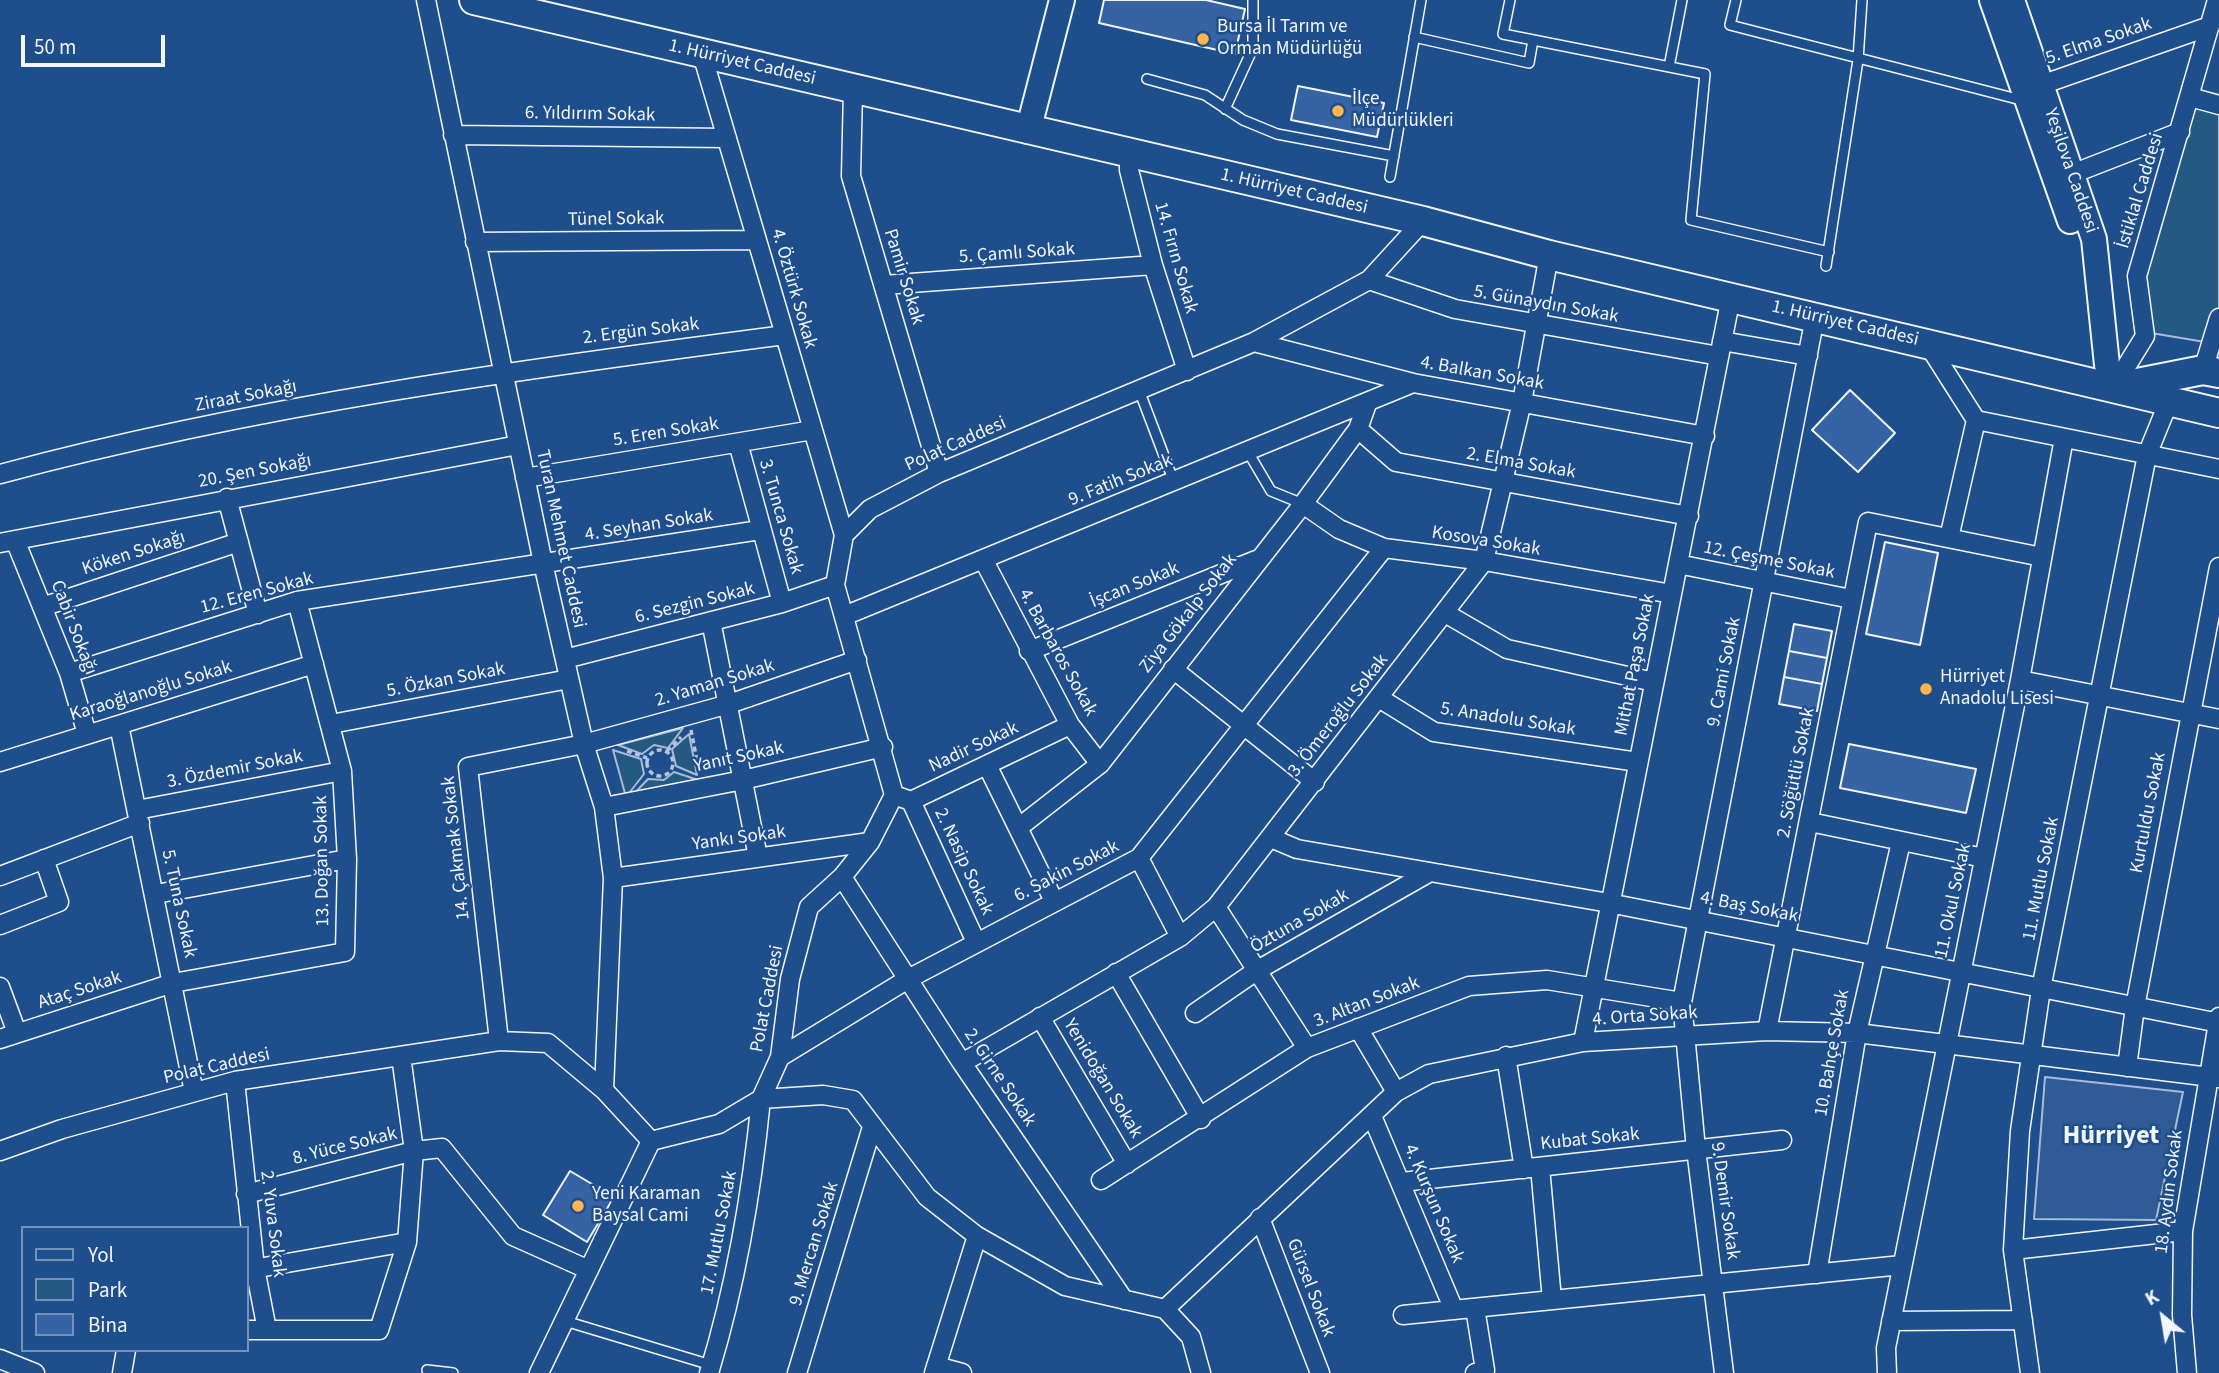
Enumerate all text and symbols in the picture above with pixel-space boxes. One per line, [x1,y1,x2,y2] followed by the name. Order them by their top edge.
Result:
[2043,13,2155,71] street label: 5. Elma Sokak
[1217,17,1362,61] place label: Bursa İl Tarım ve Orman Müdürlüğü
[24,21,168,65] scale bar
[1195,31,1211,47] marker: Bursa İl Tarım ve Orman Müdürlüğü
[34,32,76,62] text: 50 m
[666,35,818,91] street label: 1. Hürriyet Caddesi
[1352,89,1454,133] place label: İlçe Müdürlükleri
[525,102,655,128] street label: 6. Yıldırım Sokak
[1330,103,1346,119] marker: İlçe Müdürlükleri
[2038,105,2102,237] street label: Yeşilova Caddesi
[2113,130,2169,252] street label: İstiklal Caddesi
[1218,164,1370,220] street label: 1. Hürriyet Caddesi
[1148,199,1202,317] street label: 14. Fırın Sokak
[567,208,665,232] street label: Tünel Sokak
[765,226,821,352] street label: 4. Öztürk Sokak
[878,226,928,328] street label: Pamir Sokak
[958,239,1076,269] street label: 5. Çamlı Sokak
[1472,281,1620,329] street label: 5. Günaydın Sokak
[1769,296,1921,352] street label: 1. Hürriyet Caddesi
[581,314,701,350] street label: 2. Ergün Sokak
[1418,352,1546,396] street label: 4. Balkan Sokak
[193,376,299,418] street label: Ziraat Sokağı
[612,413,720,453] street label: 5. Eren Sokak
[902,413,1010,477] street label: Polat Caddesi
[1465,443,1577,485] street label: 2. Elma Sokak
[530,448,590,630] street label: Turan Mehmet Caddesi
[197,450,313,494] street label: 20. Şen Sokağı
[1066,450,1176,512] street label: 9. Fatih Sokak
[753,457,807,577] street label: 3. Tunca Sokak
[583,505,715,547] street label: 4. Seyhan Sokak
[1430,522,1542,562] street label: Kosova Sokak
[79,527,189,581] street label: Köken Sokağı
[1701,537,1837,585] street label: 12. Çeşme Sokak
[1135,550,1243,678] street label: Ziya Gökalp Sokak
[1087,558,1183,614] street label: İşcan Sokak
[198,568,316,620] street label: 12. Eren Sokak
[45,577,101,679] street label: Cabir Sokağı
[633,578,757,630] street label: 6. Sezgin Sokak
[1013,585,1101,721] street label: 4. Barbaros Sokak
[1611,592,1661,738] street label: Mithat Paşa Sokak
[1703,615,1747,729] street label: 9. Cami Sokak
[1284,650,1394,782] street label: 3. Ömeroğlu Sokak
[653,655,777,713] street label: 2. Yaman Sokak
[67,656,235,728] street label: Karaoğlanoğlu Sokak
[385,658,507,704] street label: 5. Özkan Sokak
[1940,667,2054,711] place label: Hürriyet Anadolu Lisesi
[1918,681,1934,697] marker: Hürriyet Anadolu Lisesi
[1439,698,1577,742] street label: 5. Anadolu Sokak
[1773,706,1821,840] street label: 2. Söğütlü Sokak
[926,717,1022,779] street label: Nadir Sokak
[692,737,786,779] street label: Yanıt Sokak
[165,746,305,794] street label: 3. Özdemir Sokak
[2126,751,2172,875] street label: Kurtuldu Sokak
[438,775,476,921] street label: 14. Çakmak Sokak
[310,795,336,927] street label: 13. Doğan Sokak
[928,805,998,919] street label: 2. Nasip Sokak
[2019,815,2065,943] street label: 11. Mutlu Sokak
[691,821,787,857] street label: Yankı Sokak
[1011,836,1123,908] street label: 6. Sakin Sokak
[1931,842,1977,960] street label: 11. Okul Sokak
[155,848,201,960] street label: 5. Tuna Sokak
[1247,885,1353,959] street label: Öztuna Sokak
[1698,887,1800,929] street label: 4. Baş Sokak
[746,944,790,1054] street label: Polat Caddesi
[35,967,125,1015] street label: Ataç Sokak
[1311,972,1423,1034] street label: 3. Altan Sokak
[1811,988,1855,1118] street label: 10. Bahçe Sokak
[1592,1002,1698,1032] street label: 4. Orta Sokak
[1057,1015,1147,1143] street label: Yenidoğan Sokak
[958,1025,1040,1131] street label: 2. Girne Sokak
[162,1044,272,1090] street label: Polat Caddesi
[2063,1121,2159,1153] district label: Hürriyet
[290,1123,400,1171] street label: 8. Yüce Sokak
[1539,1123,1641,1157] street label: Kubat Sokak
[2151,1129,2189,1255] street label: 18. Aydın Sokak
[1398,1141,1468,1267] street label: 4. Kurşun Sokak
[1704,1141,1744,1261] street label: 9. Demir Sokak
[254,1169,290,1279] street label: 2. Yuva Sokak
[697,1169,743,1297] street label: 17. Mutlu Sokak
[785,1179,845,1309] street label: 9. Mercan Sokak
[592,1184,701,1228] place label: Yeni Karaman Baysal Cami
[570,1198,586,1214] marker: Yeni Karaman Baysal Cami
[21,1226,248,1352] legend
[1281,1236,1339,1340] street label: Gürsel Sokak
[88,1240,114,1270] text: Yol
[88,1275,127,1305] text: Park
[2128,1282,2198,1352] north arrow
[2140,1284,2164,1313] text: K
[88,1310,128,1340] text: Bina

